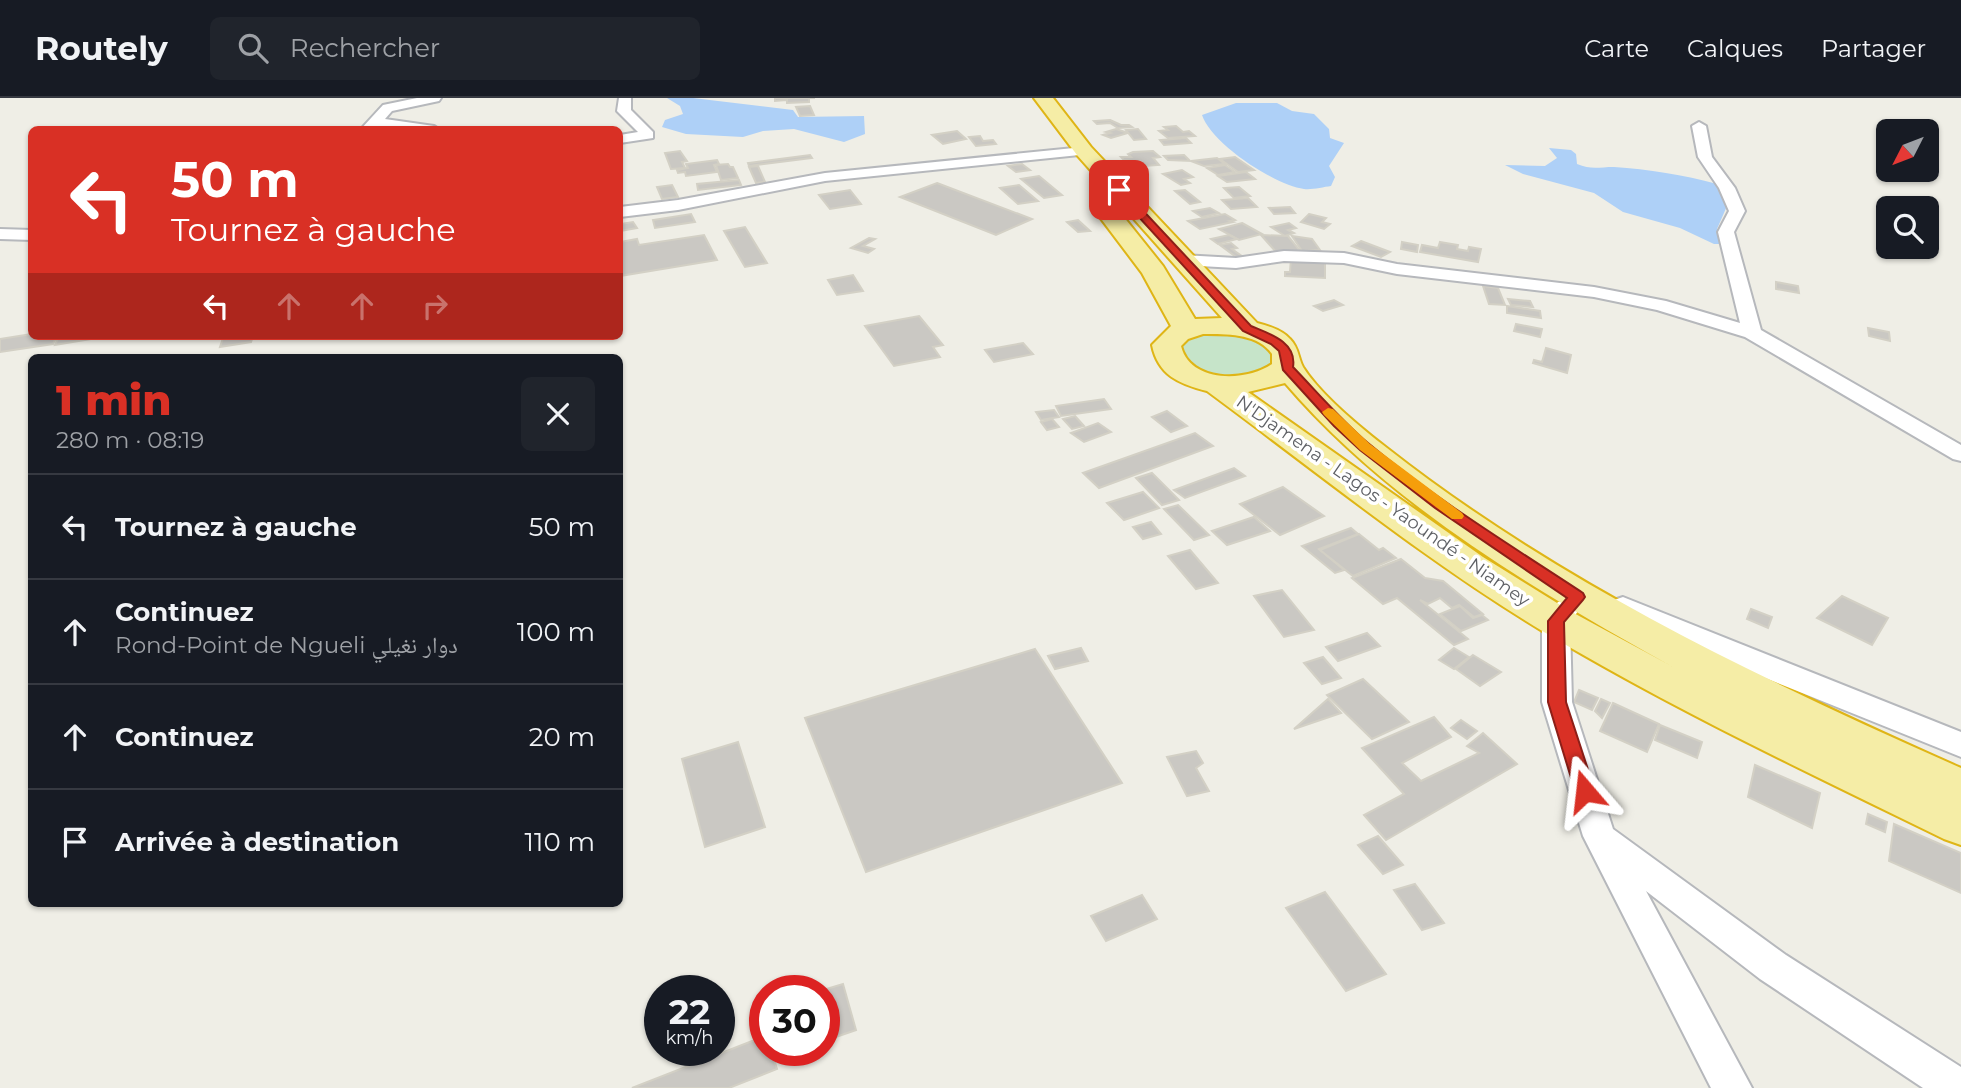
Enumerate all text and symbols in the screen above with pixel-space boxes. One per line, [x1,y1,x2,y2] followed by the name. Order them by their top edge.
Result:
[210,17,700,80] search box
[35,28,168,68] text: Routely
[234,29,272,67] icon: search
[290,32,440,64] text: Rechercher
[1584,34,1649,63] text: Carte
[1687,34,1783,63] text: Calques
[1821,34,1926,63] text: Partager
[1876,119,1939,182] north arrow
[1876,119,1939,259] map controls
[171,150,299,209] text: 50 m
[56,154,147,245] icon: left
[1089,160,1149,220] pin
[1100,171,1138,209] icon: arrive
[1876,196,1939,259] button: search
[171,210,456,249] text: Tournez à gauche
[197,287,235,325] icon: left
[270,287,308,325] icon: ahead
[343,287,381,325] icon: ahead
[416,287,454,325] icon: right
[56,374,172,426] text: 1 min
[521,377,595,451] button: close
[1232,391,1534,611] street label: N'Djamena - Lagos - Yaoundé - Niamey
[56,426,204,454] text: 280 m · 08:19
[56,508,94,546] icon: left
[115,511,357,543] text: Tournez à gauche
[529,511,595,543] text: 50 m
[115,596,254,628] text: Continuez
[56,613,94,651] icon: ahead
[517,616,595,648] text: 100 m
[115,631,458,659] text: Rond-Point de Ngueli دوار نغيلي
[56,718,94,756] icon: ahead
[115,721,254,753] text: Continuez
[529,721,595,753] text: 20 m
[1548,754,1622,828] position arrow
[56,823,94,861] icon: arrive
[115,826,399,858] text: Arrivée à destination
[525,826,595,858] text: 110 m
[749,975,840,1066] speed limit sign: 30
[669,990,710,1033] text: 22
[665,1027,714,1049] text: km/h

